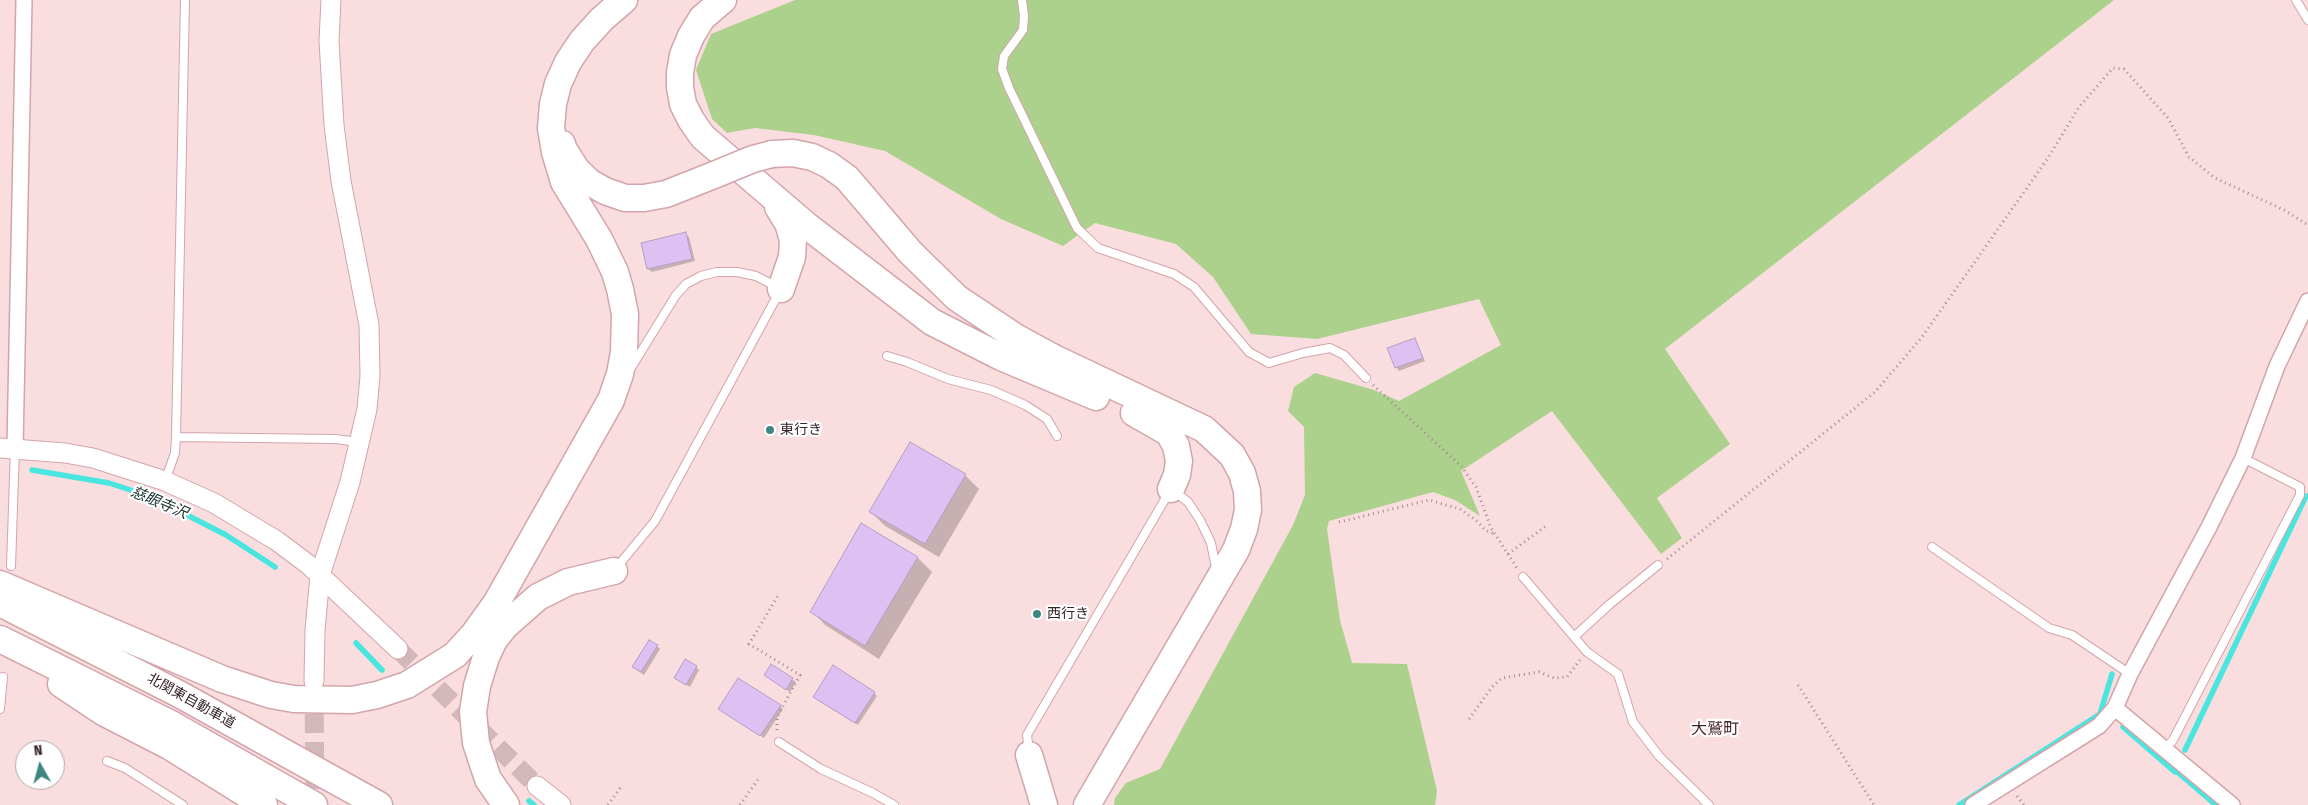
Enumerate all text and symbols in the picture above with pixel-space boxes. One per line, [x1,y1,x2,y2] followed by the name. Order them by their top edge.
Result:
[780,422,822,438] place label: 東行き
[764,424,776,436] marker: 東行き
[128,483,190,523] water label: 慈眼寺沢
[1047,606,1089,622] place label: 西行き
[1031,608,1043,620] marker: 西行き
[144,670,238,732] street label: 北関東自動車道
[1691,720,1739,740] district label: 大鷲町
[15,740,65,790] north arrow
[33,742,43,760] text: N

